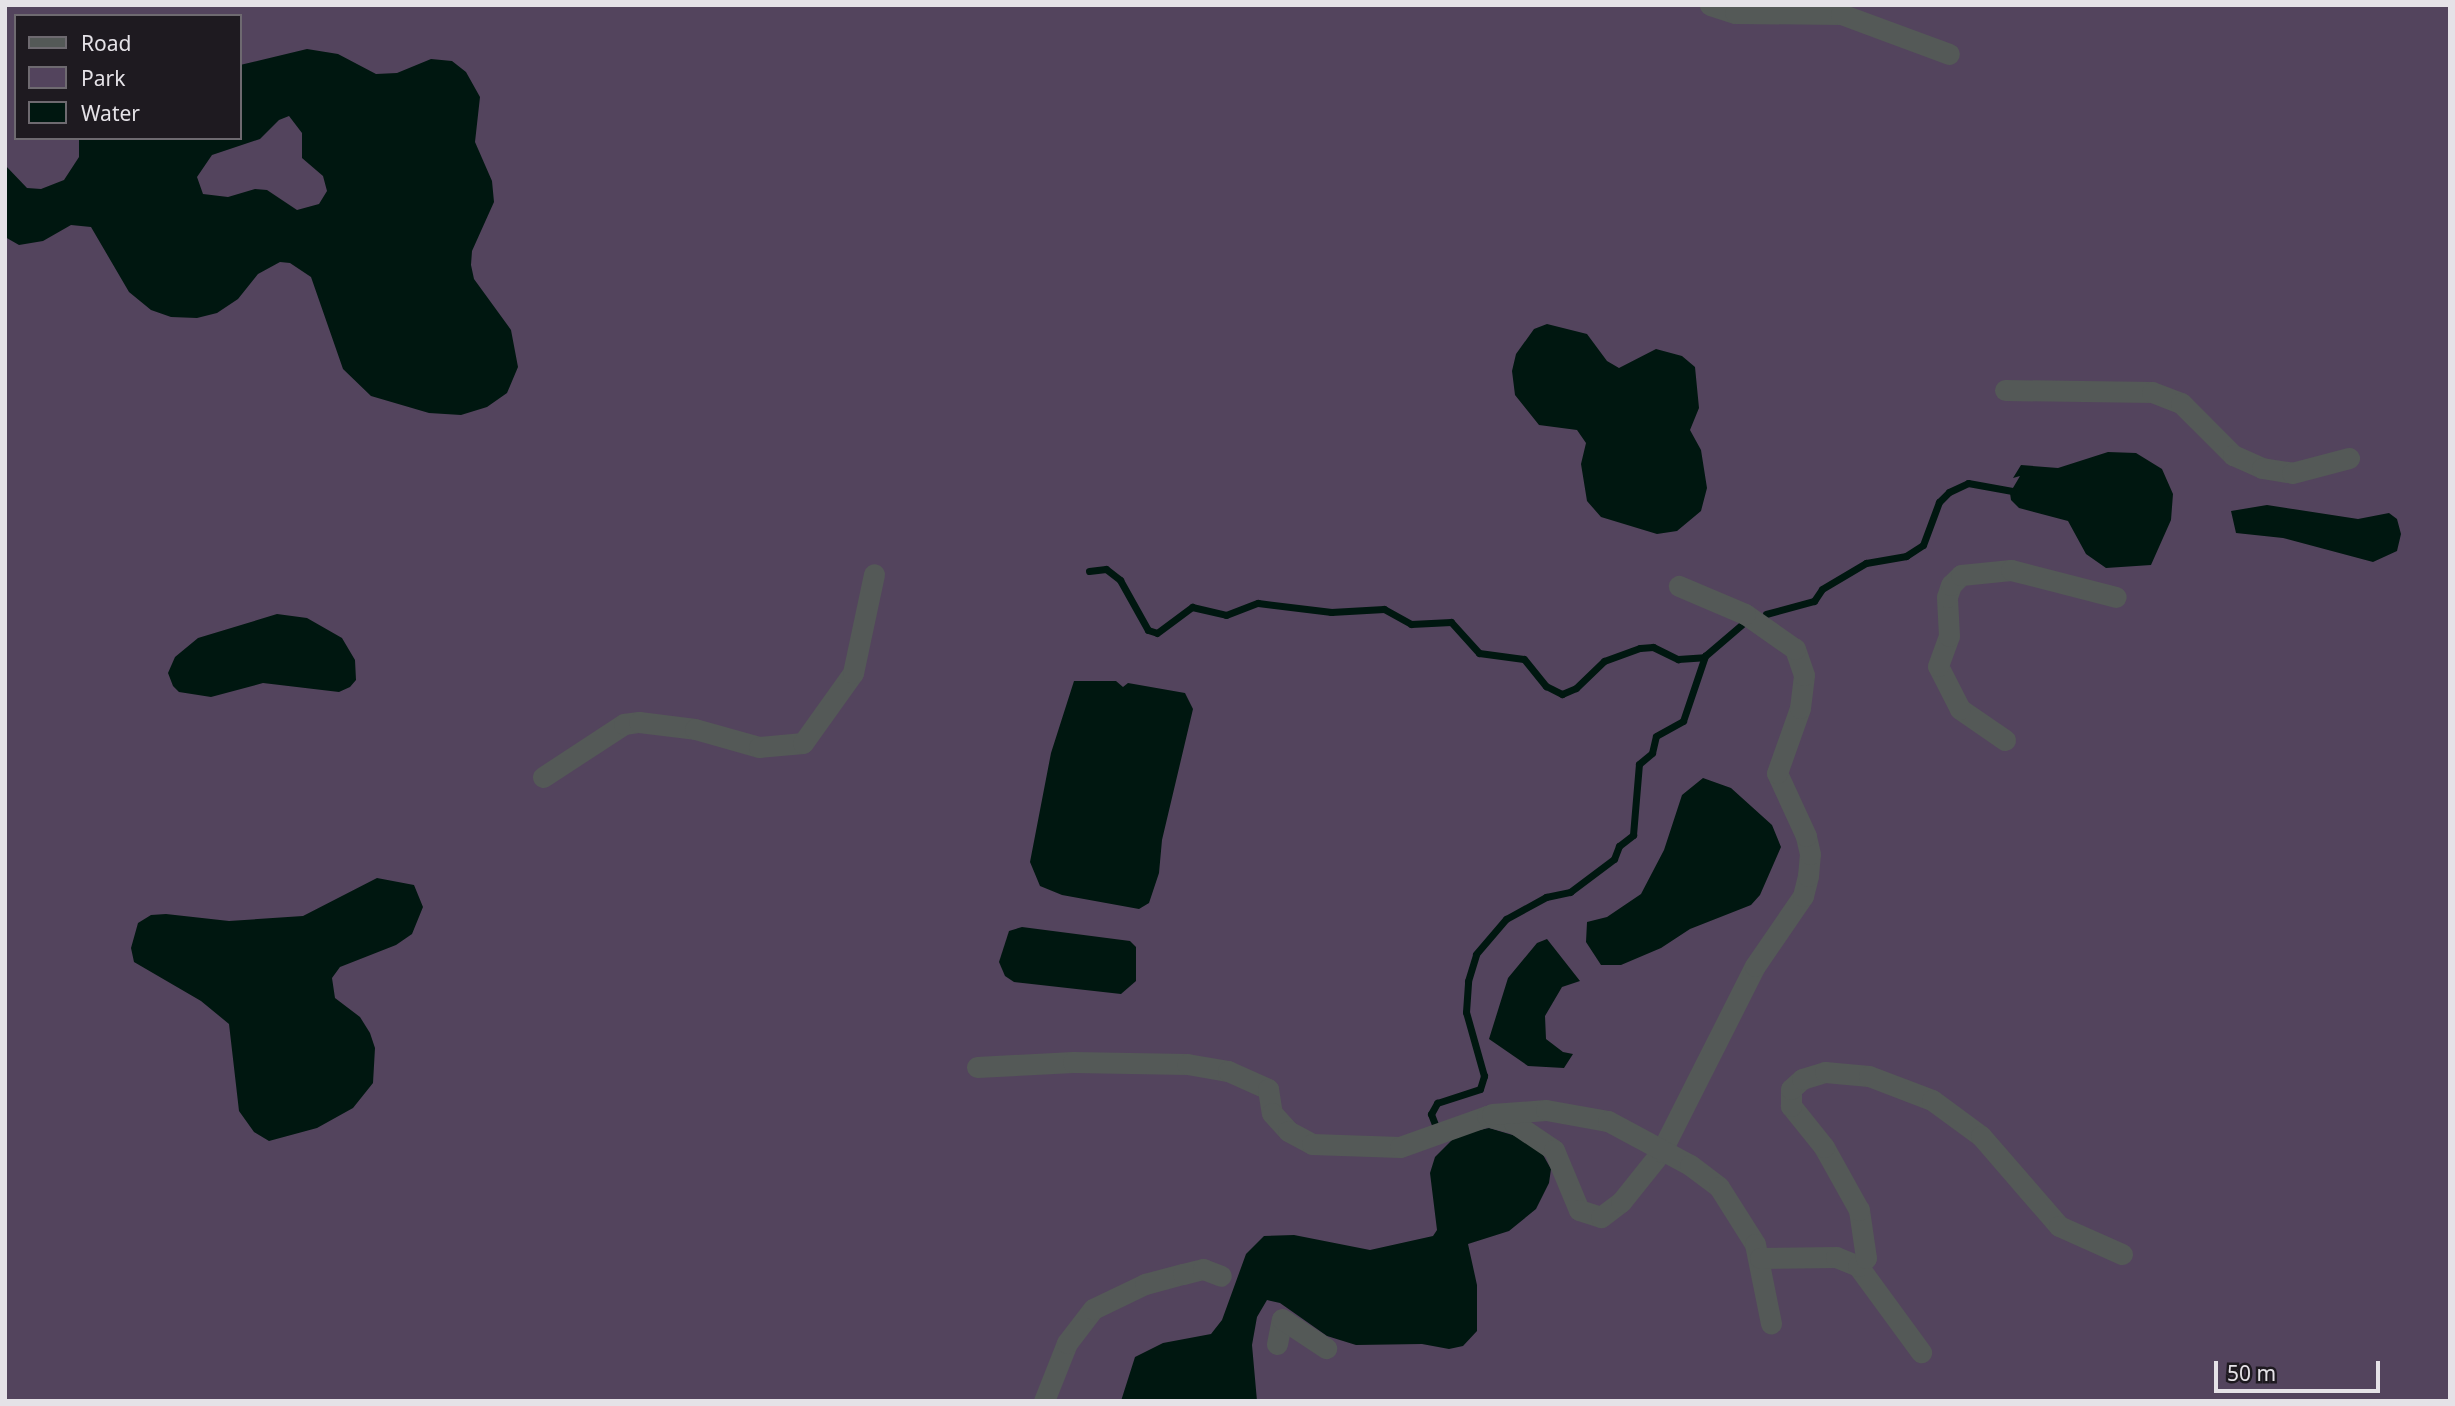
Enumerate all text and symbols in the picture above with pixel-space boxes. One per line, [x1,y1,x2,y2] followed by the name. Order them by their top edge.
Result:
[14,14,242,140] legend
[81,29,131,57] text: Road
[81,64,125,92] text: Park
[81,99,140,127] text: Water
[2217,1346,2383,1390] scale bar
[2227,1359,2276,1387] text: 50 m

